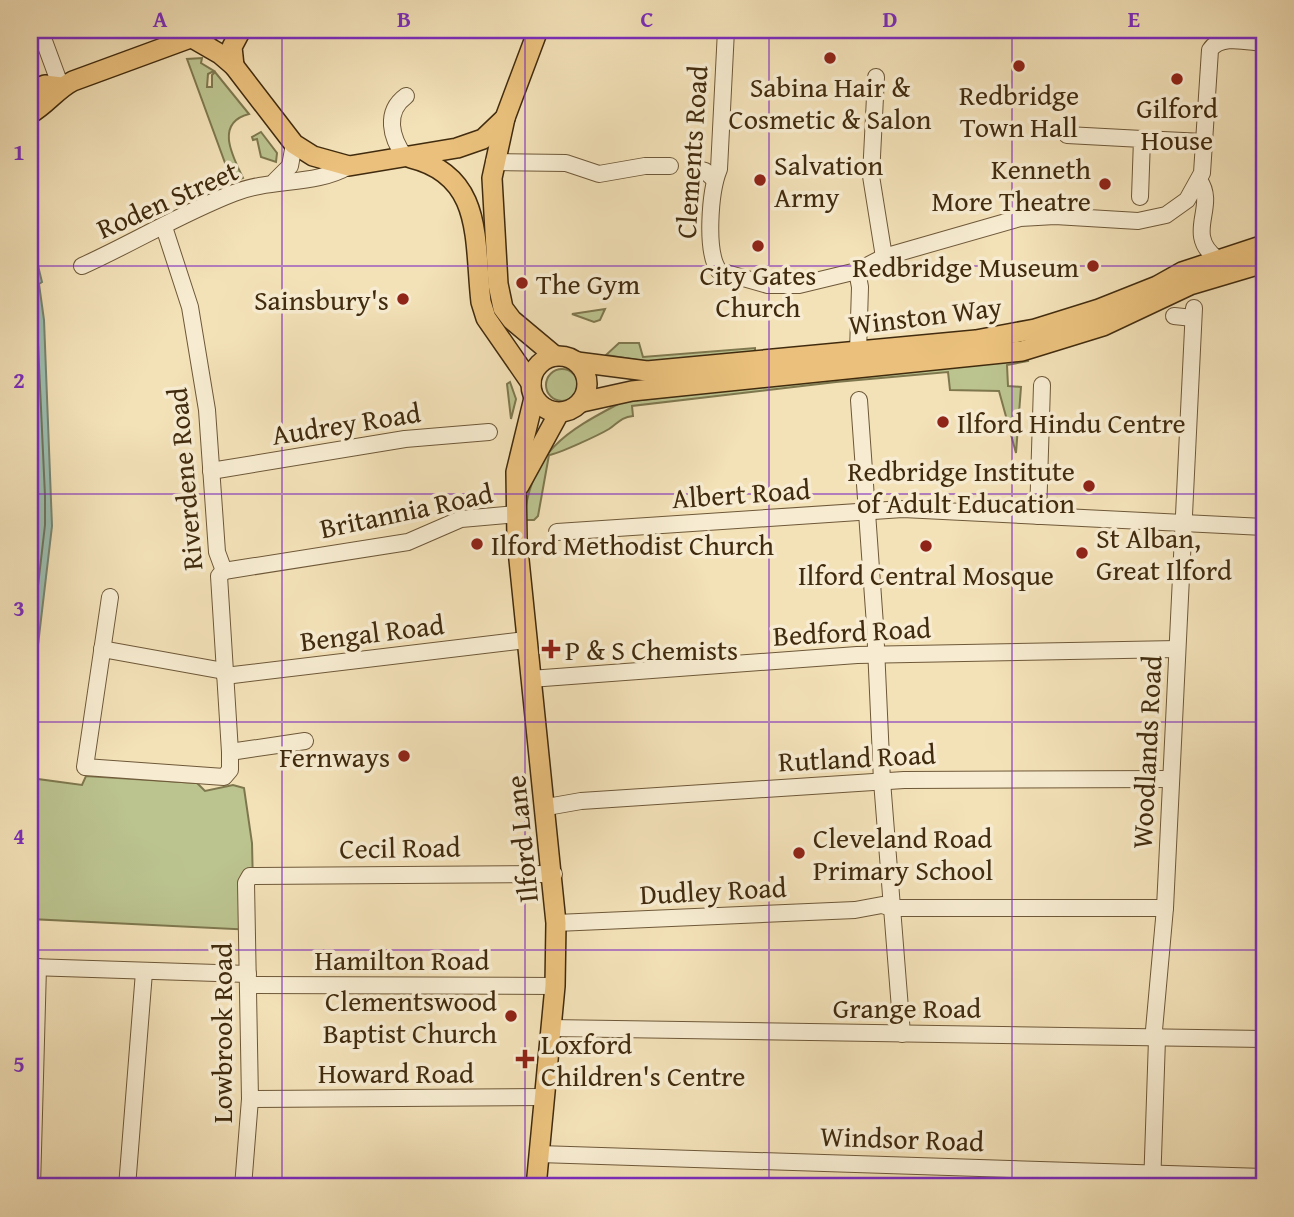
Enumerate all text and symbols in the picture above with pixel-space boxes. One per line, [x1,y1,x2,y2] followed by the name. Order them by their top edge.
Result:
[153,2,168,35] text: A
[397,2,411,35] text: B
[640,2,654,35] text: C
[883,2,898,35] text: D
[1128,2,1140,35] text: E
[822,50,838,66] marker: Sabina Hair & Cosmetic & Salon
[1011,58,1027,74] marker: Redbridge Town Hall
[664,64,718,240] street label: Clements Road
[729,66,932,139] place label: Sabina Hair & Cosmetic & Salon
[1169,71,1185,87] marker: Gilford House
[959,74,1079,147] place label: Redbridge Town Hall
[1136,87,1218,160] place label: Gilford House
[13,135,25,168] text: 1
[774,144,883,217] place label: Salvation Army
[931,148,1091,221] place label: Kenneth More Theatre
[90,149,245,248] street label: Roden Street
[752,172,768,188] marker: Salvation Army
[1097,176,1113,192] marker: Kenneth More Theatre
[750,238,766,254] marker: City Gates Church
[852,246,1079,287] place label: Redbridge Museum
[700,254,816,327] place label: City Gates Church
[1085,258,1101,274] marker: Redbridge Museum
[536,263,640,304] place label: The Gym
[514,275,530,291] marker: The Gym
[254,279,389,320] place label: Sainsbury's
[846,285,1004,345] street label: Winston Way
[395,291,411,307] marker: Sainsbury's
[13,363,25,396] text: 2
[156,386,212,572] street label: Riverdene Road
[269,391,423,455] street label: Audrey Road
[957,402,1186,443] place label: Ilford Hindu Centre
[935,414,951,430] marker: Ilford Hindu Centre
[847,450,1075,523] place label: Redbridge Institute of Adult Education
[670,468,812,518] street label: Albert Road
[316,472,496,548] street label: Britannia Road
[1081,478,1097,494] marker: Redbridge Institute of Adult Education
[1096,517,1232,590] place label: St Alban, Great Ilford
[491,524,774,565] place label: Ilford Methodist Church
[469,536,485,552] marker: Ilford Methodist Church
[918,538,934,554] marker: Ilford Central Mosque
[1074,545,1090,561] marker: St Alban, Great Ilford
[798,554,1054,595] place label: Ilford Central Mosque
[13,591,25,624] text: 3
[298,603,446,661] street label: Bengal Road
[772,606,932,656] street label: Bedford Road
[565,629,738,670] place label: P & S Chemists
[543,641,559,657] marker: P & S Chemists
[1120,654,1172,850] street label: Woodlands Road
[777,732,937,782] street label: Rutland Road
[279,736,390,777] place label: Fernways
[396,748,412,764] marker: Fernways
[494,773,548,905] street label: Ilford Lane
[813,817,993,890] place label: Cleveland Road Primary School
[13,819,25,852] text: 4
[339,825,461,869] street label: Cecil Road
[791,845,807,861] marker: Cleveland Road Primary School
[639,866,787,914] street label: Dudley Road
[314,939,490,980] street label: Hamilton Road
[201,943,242,1123] street label: Lowbrook Road
[323,980,497,1053] place label: Clementswood Baptist Church
[833,987,981,1028] street label: Grange Road
[503,1008,519,1024] marker: Clementswood Baptist Church
[541,1023,745,1096] place label: Loxford Children's Centre
[13,1047,25,1080] text: 5
[515,1049,535,1069] marker: Loxford Children's Centre
[318,1052,474,1093] street label: Howard Road
[819,1115,985,1161] street label: Windsor Road

